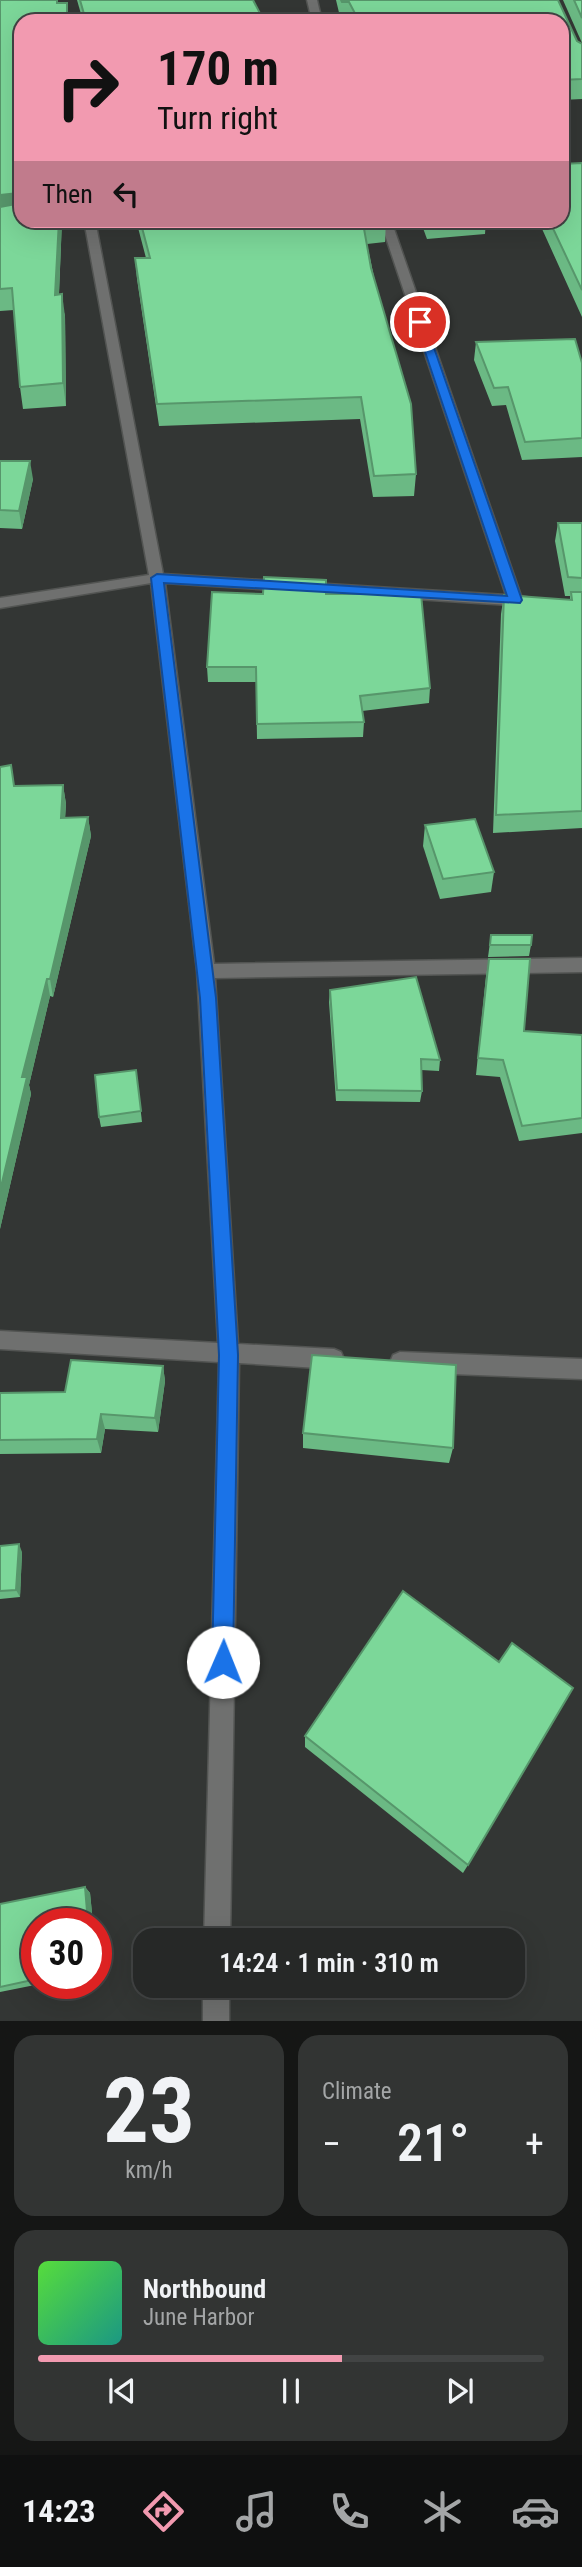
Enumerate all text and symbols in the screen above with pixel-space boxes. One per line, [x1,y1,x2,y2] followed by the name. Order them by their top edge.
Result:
[157,40,279,97] text: 170 m
[42,42,133,133] icon: right
[157,99,278,137] text: Turn right
[107,175,145,213] icon: left
[42,179,93,209] text: Then
[390,292,450,352] pin
[401,303,439,341] icon: arrive
[186,1625,260,1699] position arrow
[21,1908,112,1999] speed limit sign: 30
[219,1948,439,1978] text: 14:24 · 1 min · 310 m
[103,2058,195,2164] text: 23
[322,2078,392,2105] text: Climate
[397,2113,469,2174] text: 21°
[322,2122,341,2166] text: −
[525,2122,544,2166] text: +
[125,2157,173,2184] text: km/h
[143,2274,266,2304] text: Northbound
[143,2304,255,2331] text: June Harbor
[103,2372,141,2410] icon: previous
[272,2372,310,2410] icon: pause
[441,2372,479,2410] icon: next
[139,2487,188,2536] icon: directions
[232,2487,281,2536] icon: music
[325,2487,374,2536] icon: phone
[418,2487,467,2536] icon: climate
[511,2487,560,2536] icon: car
[22,2492,95,2530] text: 14:23

